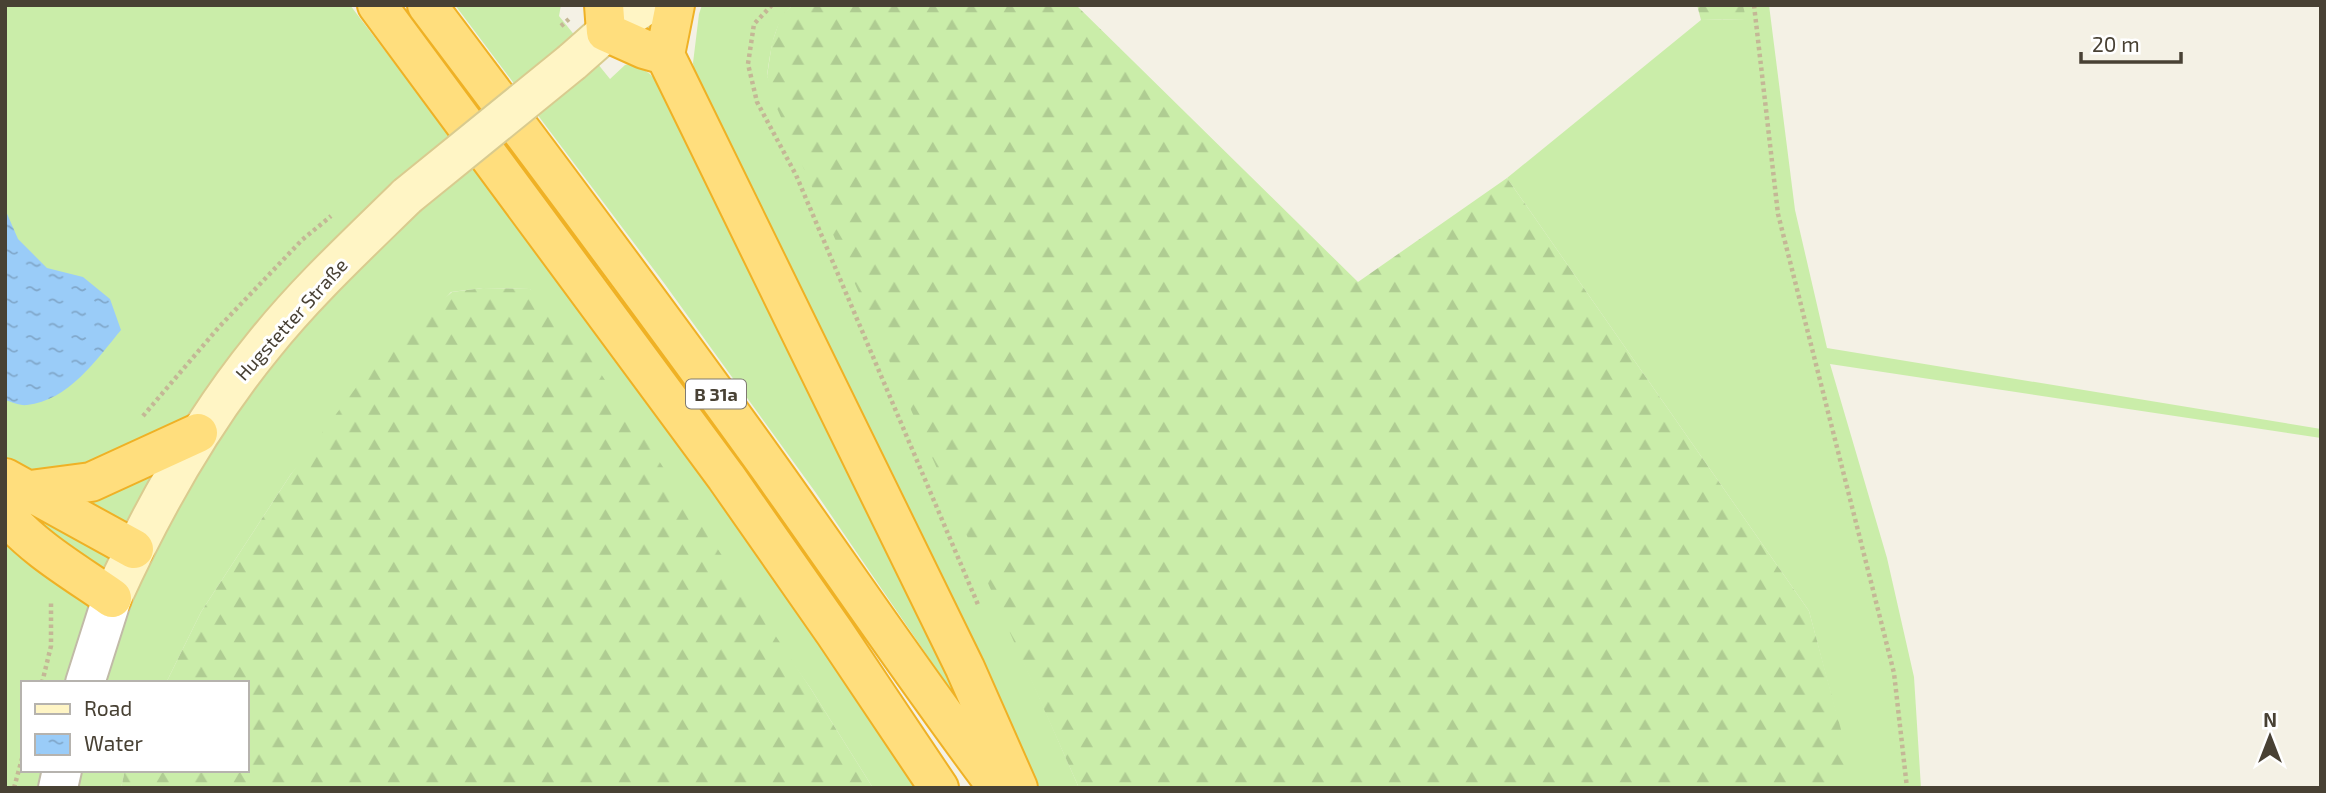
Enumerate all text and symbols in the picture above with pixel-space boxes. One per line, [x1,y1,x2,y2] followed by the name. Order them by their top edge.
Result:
[2081,21,2181,65] scale bar
[2092,31,2140,56] text: 20 m
[230,253,352,385] street label: Hugstetter Straße
[686,380,746,408] road number: B 31a
[21,681,248,772] legend
[84,695,132,720] text: Road
[2235,702,2305,772] north arrow
[2263,708,2277,731] text: N
[84,730,143,755] text: Water

